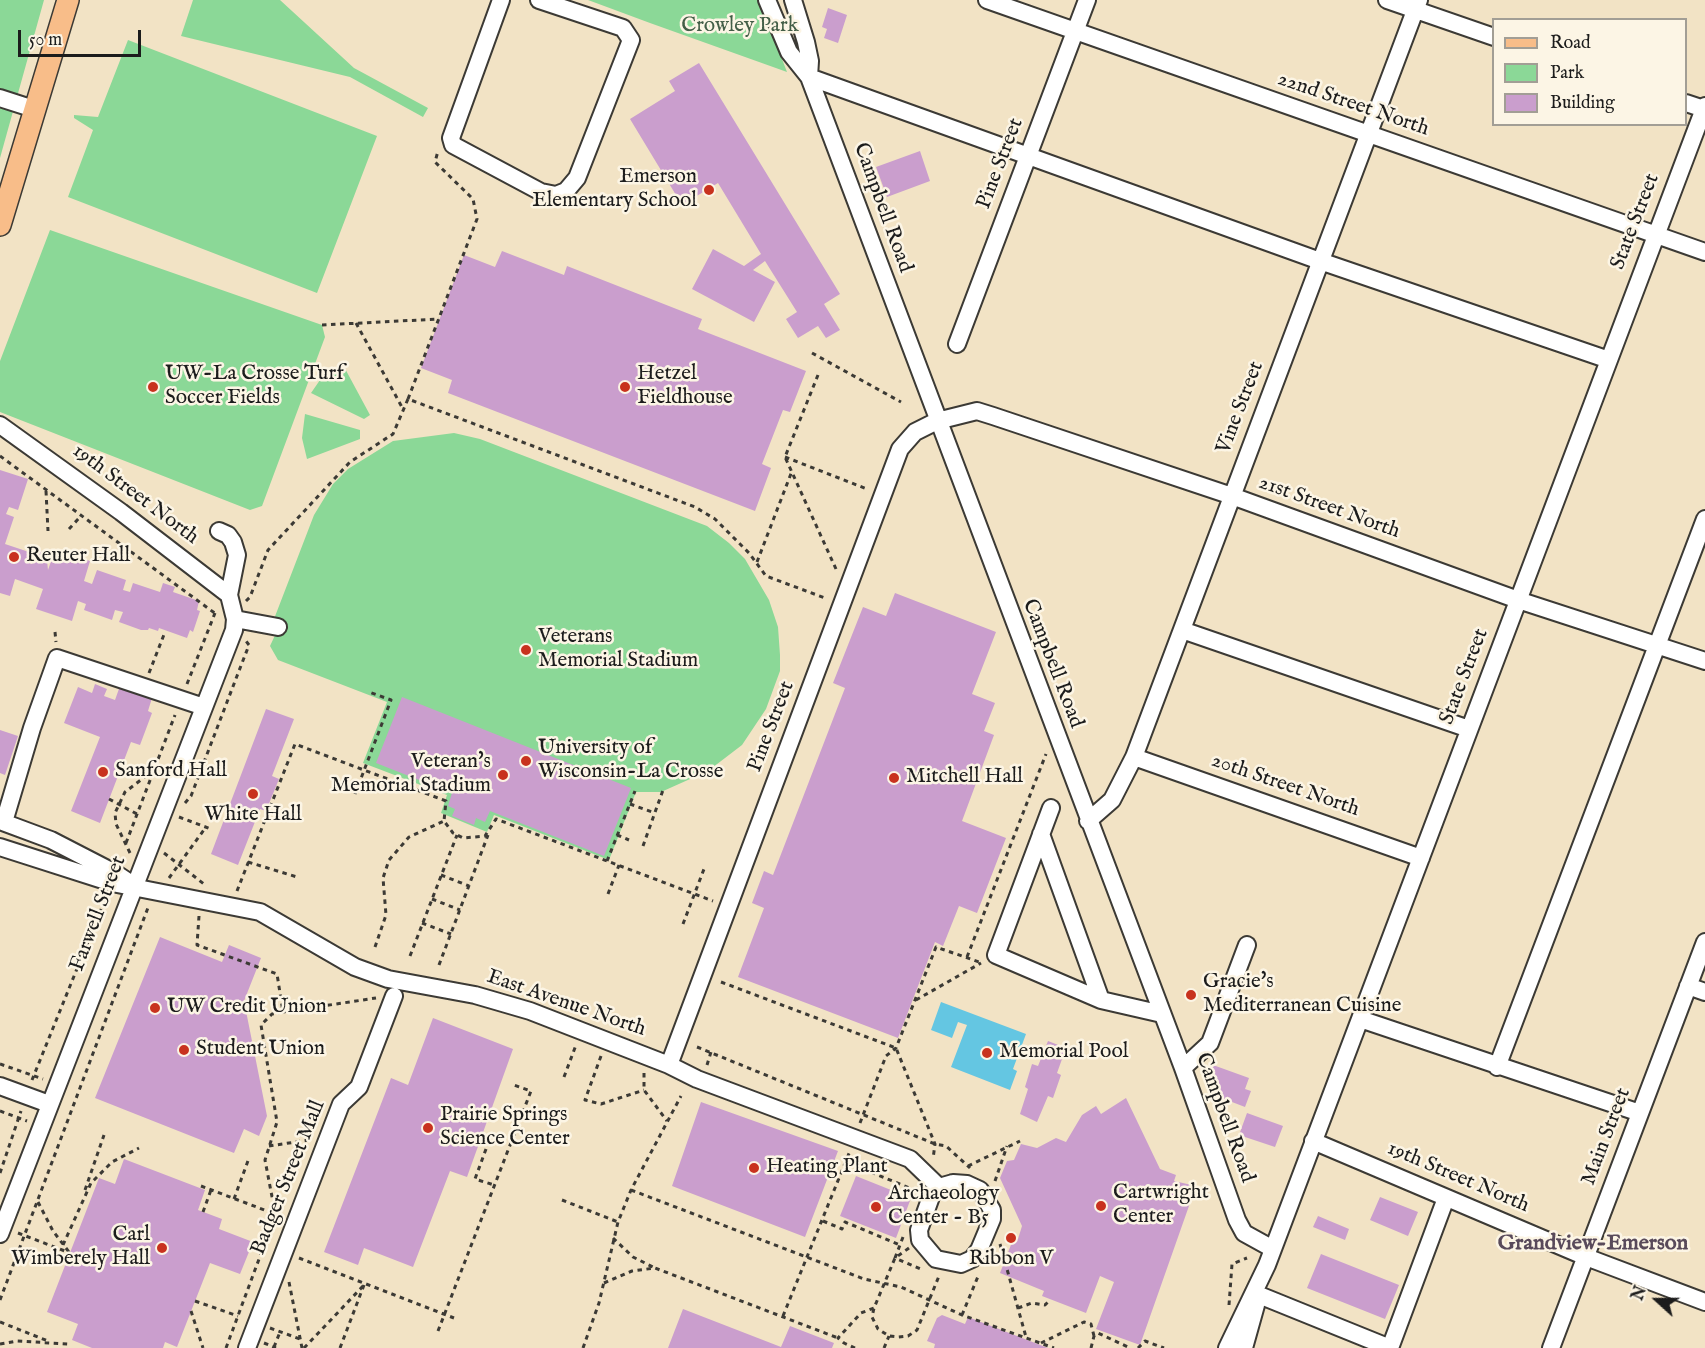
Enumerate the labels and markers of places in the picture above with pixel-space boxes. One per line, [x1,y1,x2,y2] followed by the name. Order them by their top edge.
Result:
[532,165,697,215] place label: Emerson Elementary School
[702,183,716,197] marker: Emerson Elementary School
[165,362,344,412] place label: UW-La Crosse Turf Soccer Fields
[637,362,733,412] place label: Hetzel Fieldhouse
[146,380,160,394] marker: UW-La Crosse Turf Soccer Fields
[618,380,632,394] marker: Hetzel Fieldhouse
[26,544,130,570] place label: Reuter Hall
[7,550,21,564] marker: Reuter Hall
[538,625,698,675] place label: Veterans Memorial Stadium
[519,643,533,657] marker: Veterans Memorial Stadium
[538,736,723,786] place label: University of Wisconsin-La Crosse
[331,750,491,800] place label: Veteran's Memorial Stadium
[519,754,533,768] marker: University of Wisconsin-La Crosse
[115,759,227,785] place label: Sanford Hall
[96,765,110,779] marker: Sanford Hall
[906,765,1023,791] place label: Mitchell Hall
[496,768,510,782] marker: Veteran's Memorial Stadium
[887,771,901,785] marker: Mitchell Hall
[246,787,260,801] marker: White Hall
[204,803,302,829] place label: White Hall
[1203,970,1401,1020] place label: Gracie's Mediterranean Cuisine
[1184,988,1198,1002] marker: Gracie's Mediterranean Cuisine
[167,995,327,1021] place label: UW Credit Union
[148,1001,162,1015] marker: UW Credit Union
[196,1037,325,1063] place label: Student Union
[999,1040,1128,1066] place label: Memorial Pool
[177,1043,191,1057] marker: Student Union
[980,1046,994,1060] marker: Memorial Pool
[440,1103,570,1153] place label: Prairie Springs Science Center
[421,1121,435,1135] marker: Prairie Springs Science Center
[766,1155,888,1181] place label: Heating Plant
[747,1161,761,1175] marker: Heating Plant
[1113,1181,1209,1231] place label: Cartwright Center
[888,1182,999,1232] place label: Archaeology Center - B5
[1094,1199,1108,1213] marker: Cartwright Center
[869,1200,883,1214] marker: Archaeology Center - B5
[11,1223,150,1273] place label: Carl Wimberely Hall
[1004,1231,1018,1245] marker: Ribbon V
[155,1241,169,1255] marker: Carl Wimberely Hall
[969,1247,1053,1273] place label: Ribbon V

